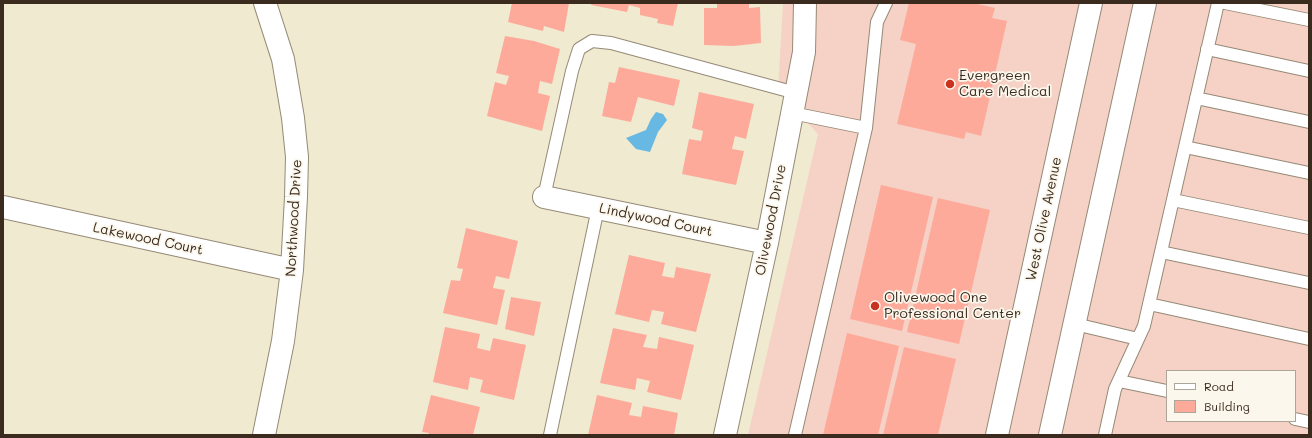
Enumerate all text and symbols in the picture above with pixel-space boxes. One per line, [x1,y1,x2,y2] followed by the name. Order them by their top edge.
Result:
[959,68,1051,100] place label: Evergreen Care Medical
[944,78,956,90] marker: Evergreen Care Medical
[1023,155,1065,283] street label: West Olive Avenue
[283,159,305,277] street label: Northwood Drive
[752,163,790,277] street label: Olivewood Drive
[598,200,714,240] street label: Lindywood Court
[91,219,205,259] street label: Lakewood Court
[884,290,1021,322] place label: Olivewood One Professional Center
[869,300,881,312] marker: Olivewood One Professional Center
[1166,370,1296,422] legend
[1204,378,1234,394] text: Road
[1204,398,1250,414] text: Building

